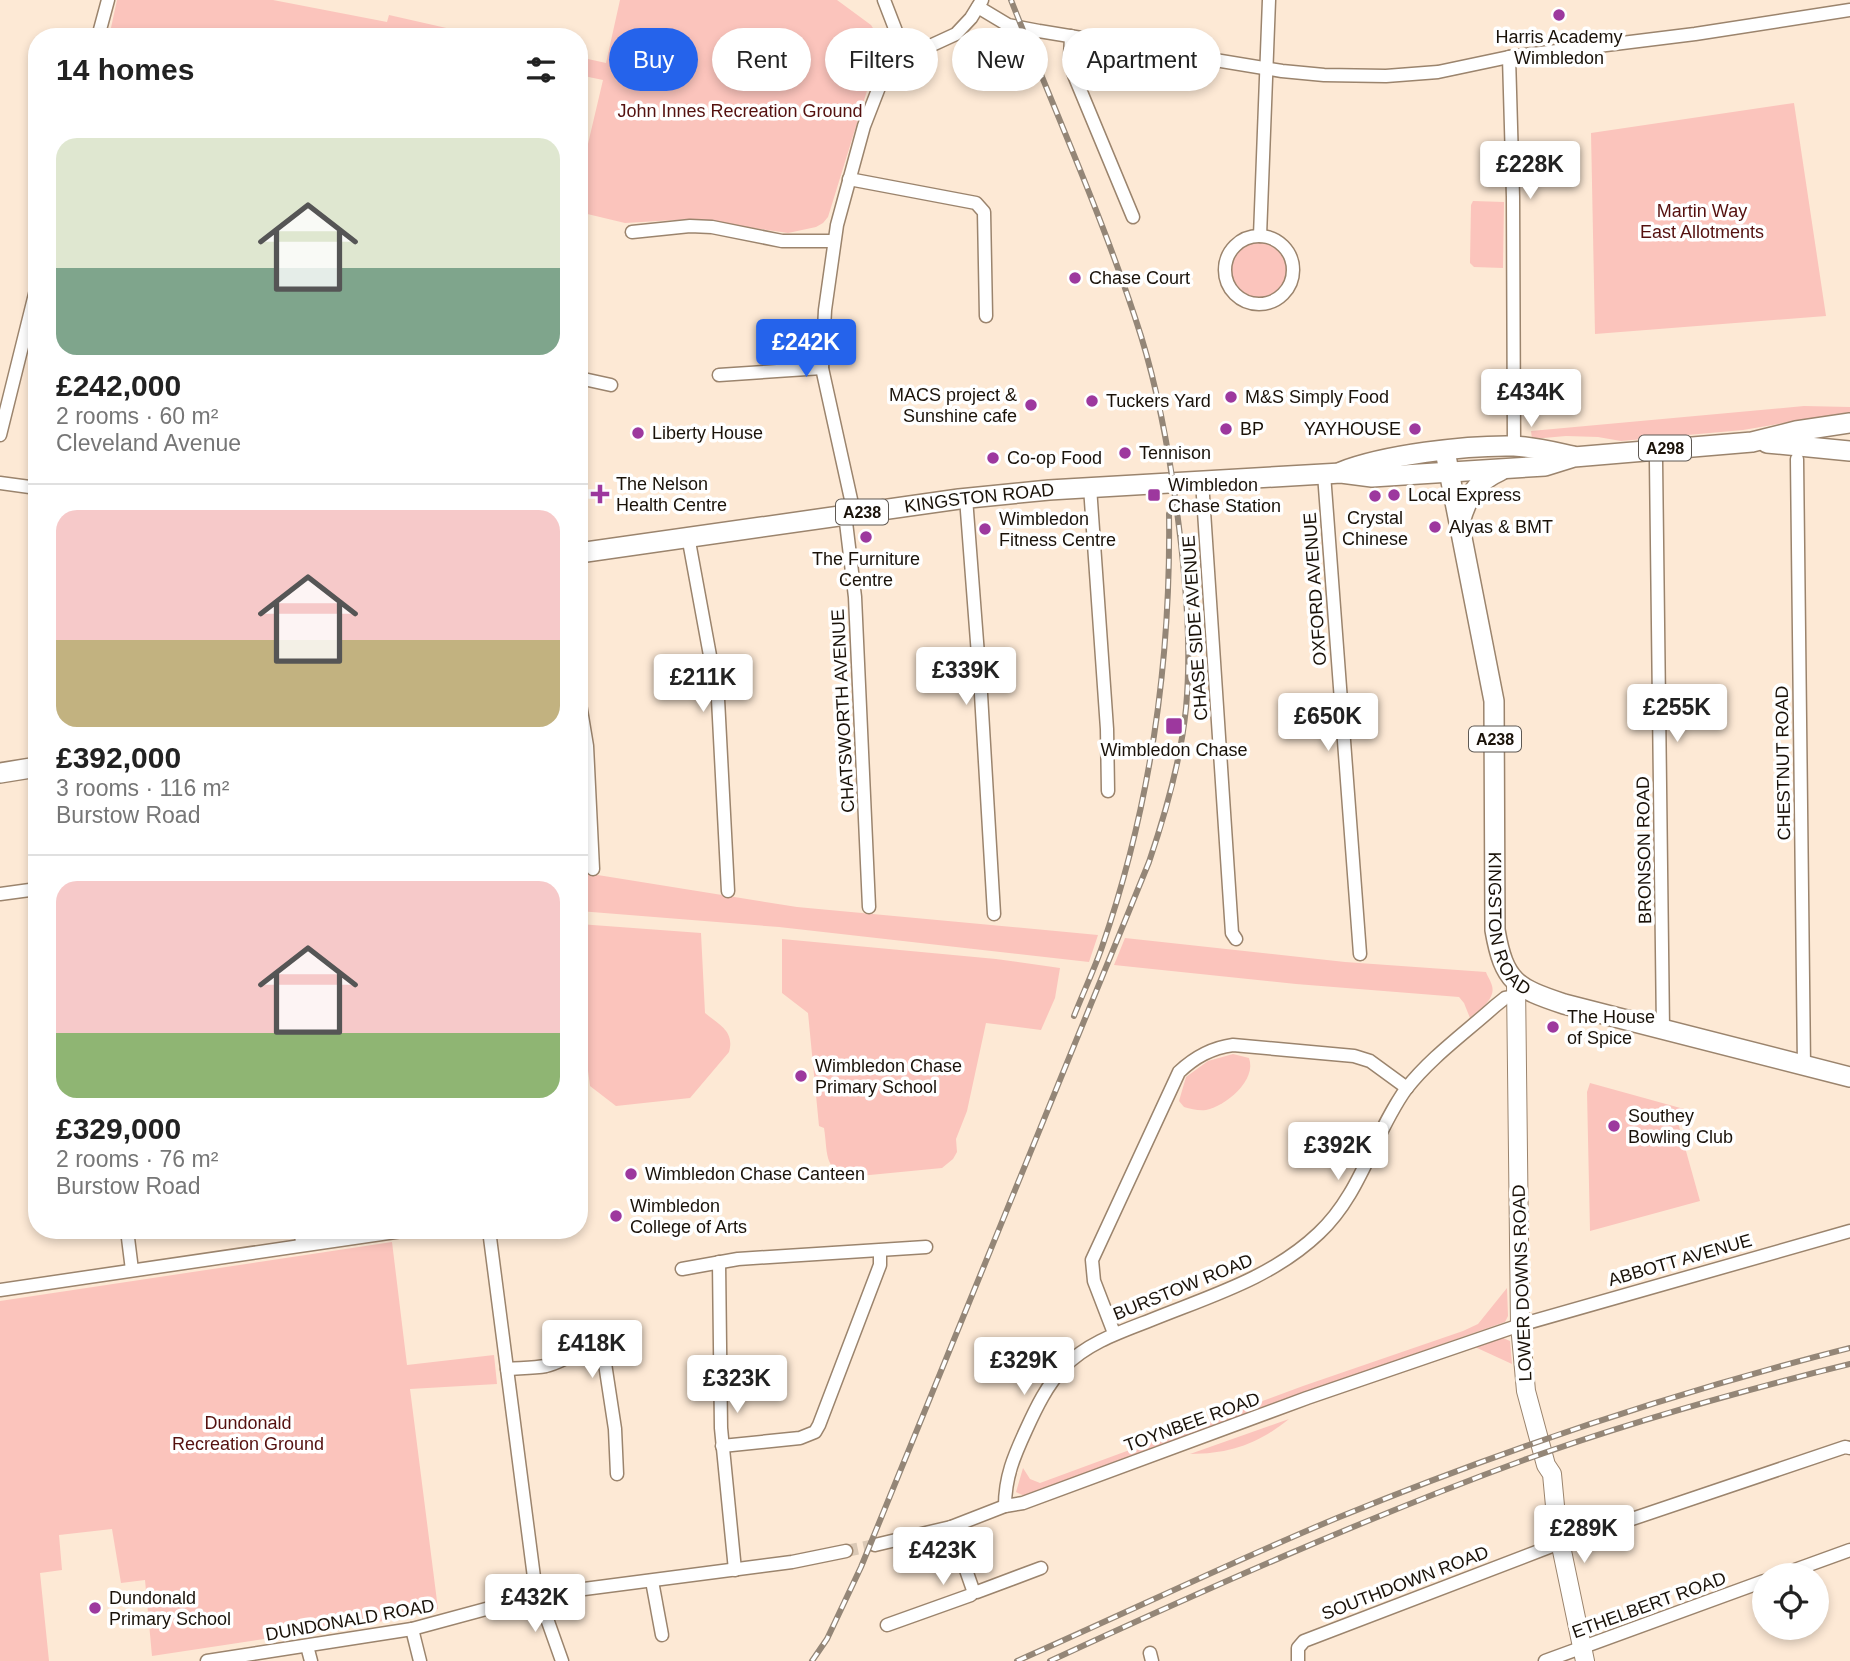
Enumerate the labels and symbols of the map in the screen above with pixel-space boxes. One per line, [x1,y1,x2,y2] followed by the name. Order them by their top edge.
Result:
[1551,7,1567,23] marker: Harris Academy Wimbledon
[1495,27,1623,68] place label: Harris Academy Wimbledon
[617,101,863,121] park label: John Innes Recreation Ground
[1481,142,1579,201] pin: £228K
[1640,201,1764,242] park label: Martin Way East Allotments
[1089,268,1190,288] place label: Chase Court
[1067,270,1083,286] marker: Chase Court
[757,320,855,379] pin: £242K
[1482,370,1580,429] pin: £434K
[889,385,1017,426] place label: MACS project & Sunshine cafe
[1245,387,1389,407] place label: M&S Simply Food
[1223,389,1239,405] marker: M&S Simply Food
[1106,391,1211,411] place label: Tuckers Yard
[1084,393,1100,409] marker: Tuckers Yard
[1023,397,1039,413] marker: MACS project & Sunshine cafe
[1240,419,1264,439] place label: BP
[1304,419,1401,439] place label: YAYHOUSE
[1218,421,1234,437] marker: BP
[1407,421,1423,437] marker: YAYHOUSE
[652,423,763,443] place label: Liberty House
[630,425,646,441] marker: Liberty House
[1639,436,1691,461] road number: A298
[1139,443,1211,463] place label: Tennison
[1117,445,1133,461] marker: Tennison
[1007,448,1102,468] place label: Co-op Food
[985,450,1001,466] marker: Co-op Food
[616,474,727,515] place label: The Nelson Health Centre
[1168,475,1281,516] place label: Wimbledon Chase Station
[903,480,1055,517] street label: KINGSTON ROAD
[590,484,610,504] marker: The Nelson Health Centre
[1408,485,1521,505] place label: Local Express
[1146,487,1162,503] marker: Wimbledon Chase Station
[1386,487,1402,503] marker: Local Express
[1367,488,1383,504] marker: Crystal Chinese
[836,499,888,524] road number: A238
[1342,508,1408,549] place label: Crystal Chinese
[999,509,1116,550] place label: Wimbledon Fitness Centre
[1300,512,1330,666] street label: OXFORD AVENUE
[1449,517,1553,537] place label: Alyas & BMT
[1427,519,1443,535] marker: Alyas & BMT
[977,521,993,537] marker: Wimbledon Fitness Centre
[858,529,874,545] marker: The Furniture Centre
[1179,535,1211,721] street label: CHASE SIDE AVENUE
[812,549,920,590] place label: The Furniture Centre
[828,609,858,813] street label: CHATSWORTH AVENUE
[917,648,1015,707] pin: £339K
[654,654,752,714] pin: £211K
[1628,684,1726,744] pin: £255K
[1772,685,1794,841] street label: CHESTNUT ROAD
[1279,694,1377,753] pin: £650K
[1164,716,1184,736] marker: Wimbledon Chase
[1469,726,1521,752] road number: A238
[1100,740,1248,760] place label: Wimbledon Chase
[1633,776,1655,924] street label: BRONSON ROAD
[1485,852,1534,999] street label: KINGSTON ROAD
[1567,1007,1655,1048] place label: The House of Spice
[1545,1019,1561,1035] marker: The House of Spice
[815,1056,962,1097] place label: Wimbledon Chase Primary School
[793,1068,809,1084] marker: Wimbledon Chase Primary School
[1628,1106,1733,1147] place label: Southey Bowling Club
[1606,1118,1622,1134] marker: Southey Bowling Club
[1289,1122,1387,1182] pin: £392K
[645,1164,865,1184] place label: Wimbledon Chase Canteen
[623,1166,639,1182] marker: Wimbledon Chase Canteen
[1509,1184,1535,1382] street label: LOWER DOWNS ROAD
[630,1196,747,1237] place label: Wimbledon College of Arts
[608,1208,624,1224] marker: Wimbledon College of Arts
[1606,1230,1754,1290] street label: ABBOTT AVENUE
[1110,1250,1256,1324] street label: BURSTOW ROAD
[543,1320,641,1380] pin: £418K
[975,1338,1073,1397] pin: £329K
[688,1356,786,1415] pin: £323K
[1122,1388,1262,1456] street label: TOYNBEE ROAD
[172,1413,324,1454] park label: Dundonald Recreation Ground
[1535,1506,1633,1565] pin: £289K
[894,1528,992,1587] pin: £423K
[1319,1542,1491,1624] street label: SOUTHDOWN ROAD
[1569,1568,1729,1642] street label: ETHELBERT ROAD
[486,1574,584,1634] pin: £432K
[109,1588,231,1629] place label: Dundonald Primary School
[264,1595,436,1645] street label: DUNDONALD ROAD
[87,1600,103,1616] marker: Dundonald Primary School

